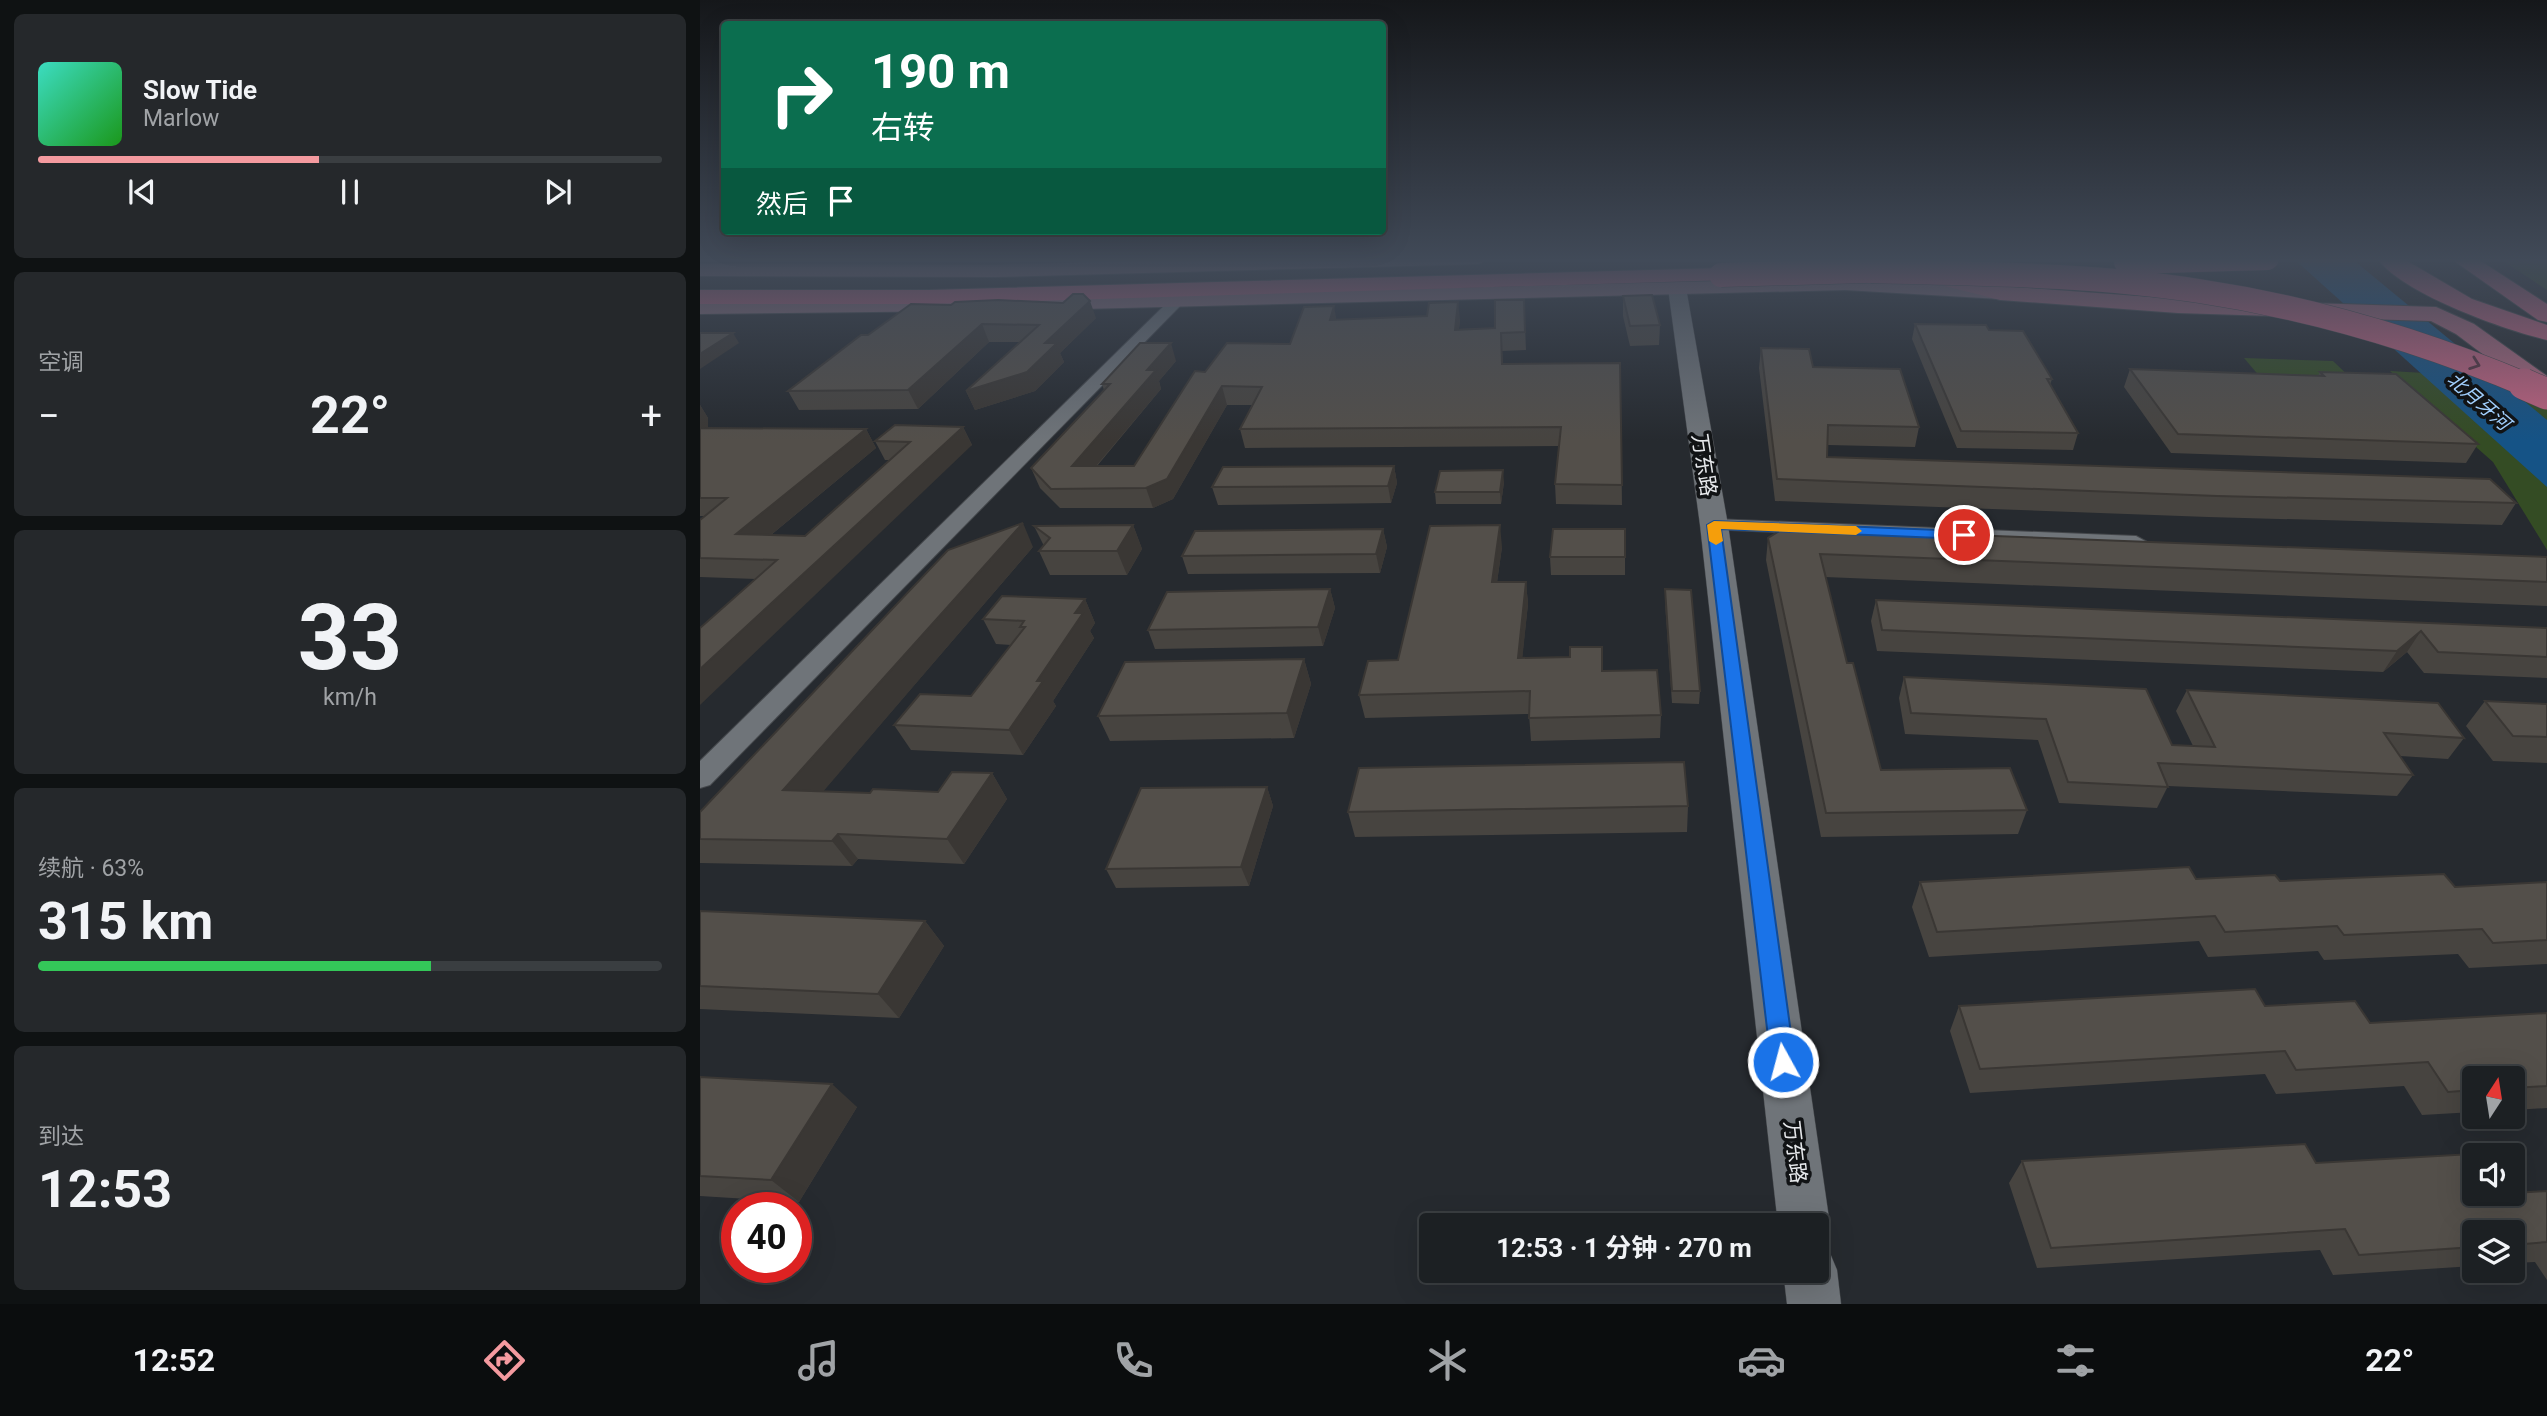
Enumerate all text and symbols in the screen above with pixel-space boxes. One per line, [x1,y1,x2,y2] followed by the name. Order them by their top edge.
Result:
[871,43,1010,100] text: 190 m
[756,49,847,140] icon: right
[143,75,257,105] text: Slow Tide
[143,105,219,132] text: Marlow
[871,109,935,147] text: 右转
[123,173,161,211] icon: previous
[331,173,369,211] icon: pause
[539,173,577,211] icon: next
[822,182,860,220] icon: arrive
[756,189,808,219] text: 然后
[38,349,84,376] text: 空调
[2468,356,2481,370] one-way arrow
[2442,368,2518,438] water label: 北月牙河
[310,385,390,446] text: 22°
[38,394,60,438] text: −
[640,394,662,438] text: +
[1687,432,1721,498] street label: 万东路
[1934,505,1994,565] pin
[1945,516,1983,554] icon: arrive
[298,585,402,691] text: 33
[323,684,377,711] text: km/h
[38,855,144,882] text: 续航 · 63%
[38,891,213,952] text: 315 km
[1746,1025,1820,1099] position arrow
[2462,1066,2525,1129] north arrow
[2462,1066,2525,1283] map controls
[1779,1119,1811,1185] street label: 万东路
[38,1123,84,1150] text: 到达
[2462,1143,2525,1206] button: sound
[38,1159,172,1220] text: 12:53
[721,1192,812,1283] speed limit sign: 40
[2462,1220,2525,1283] button: layers
[1496,1233,1752,1263] text: 12:53 · 1 分钟 · 270 m
[480,1336,529,1385] icon: directions
[794,1336,843,1385] icon: music
[1109,1336,1158,1385] icon: phone
[1423,1336,1472,1385] icon: climate
[1737,1336,1786,1385] icon: car
[2051,1336,2100,1385] icon: filters
[133,1341,215,1379] text: 12:52
[2365,1341,2414,1379] text: 22°

